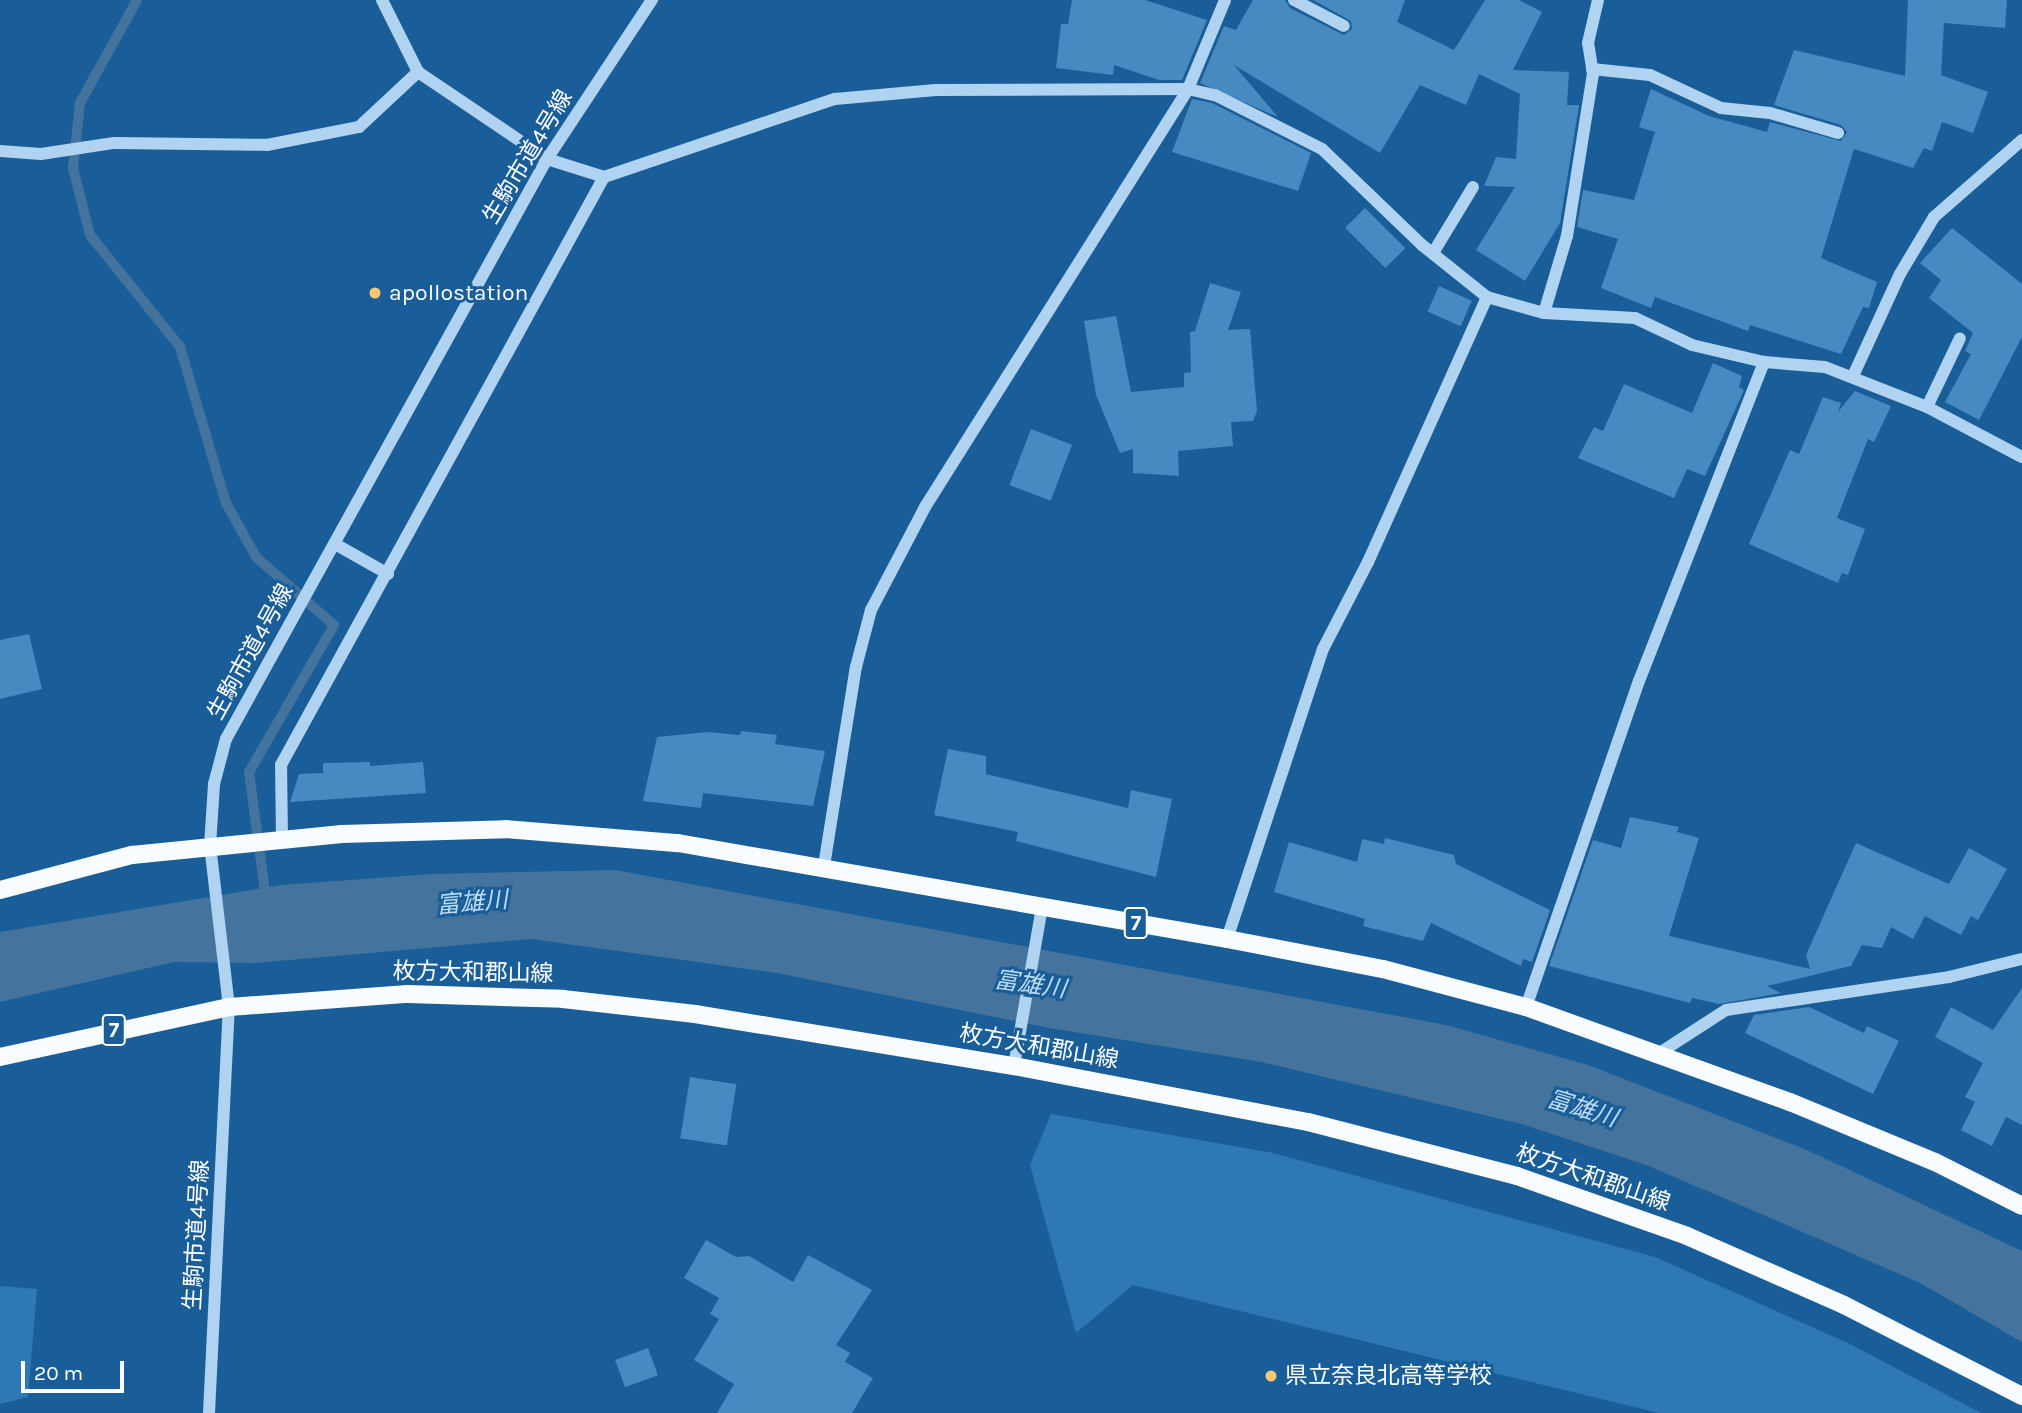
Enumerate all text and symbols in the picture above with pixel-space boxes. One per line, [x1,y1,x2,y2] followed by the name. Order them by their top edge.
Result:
[477,85,579,229] street label: 生駒市道4号線
[389,279,528,307] place label: apollostation
[367,285,383,301] marker: apollostation
[202,579,300,725] street label: 生駒市道4号線
[435,886,509,920] water label: 富雄川
[1124,906,1148,940] road number: 7
[392,958,554,988] street label: 枚方大和郡山線
[992,966,1068,1004] water label: 富雄川
[102,1012,126,1048] road number: 7
[957,1019,1121,1075] street label: 枚方大和郡山線
[1543,1085,1621,1133] water label: 富雄川
[1512,1139,1674,1217] street label: 枚方大和郡山線
[179,1159,215,1311] street label: 生駒市道4号線
[24,1346,128,1390] scale bar
[34,1361,83,1385] text: 20 m
[1285,1362,1492,1390] place label: 県立奈良北高等学校
[1263,1368,1279,1384] marker: 県立奈良北高等学校

